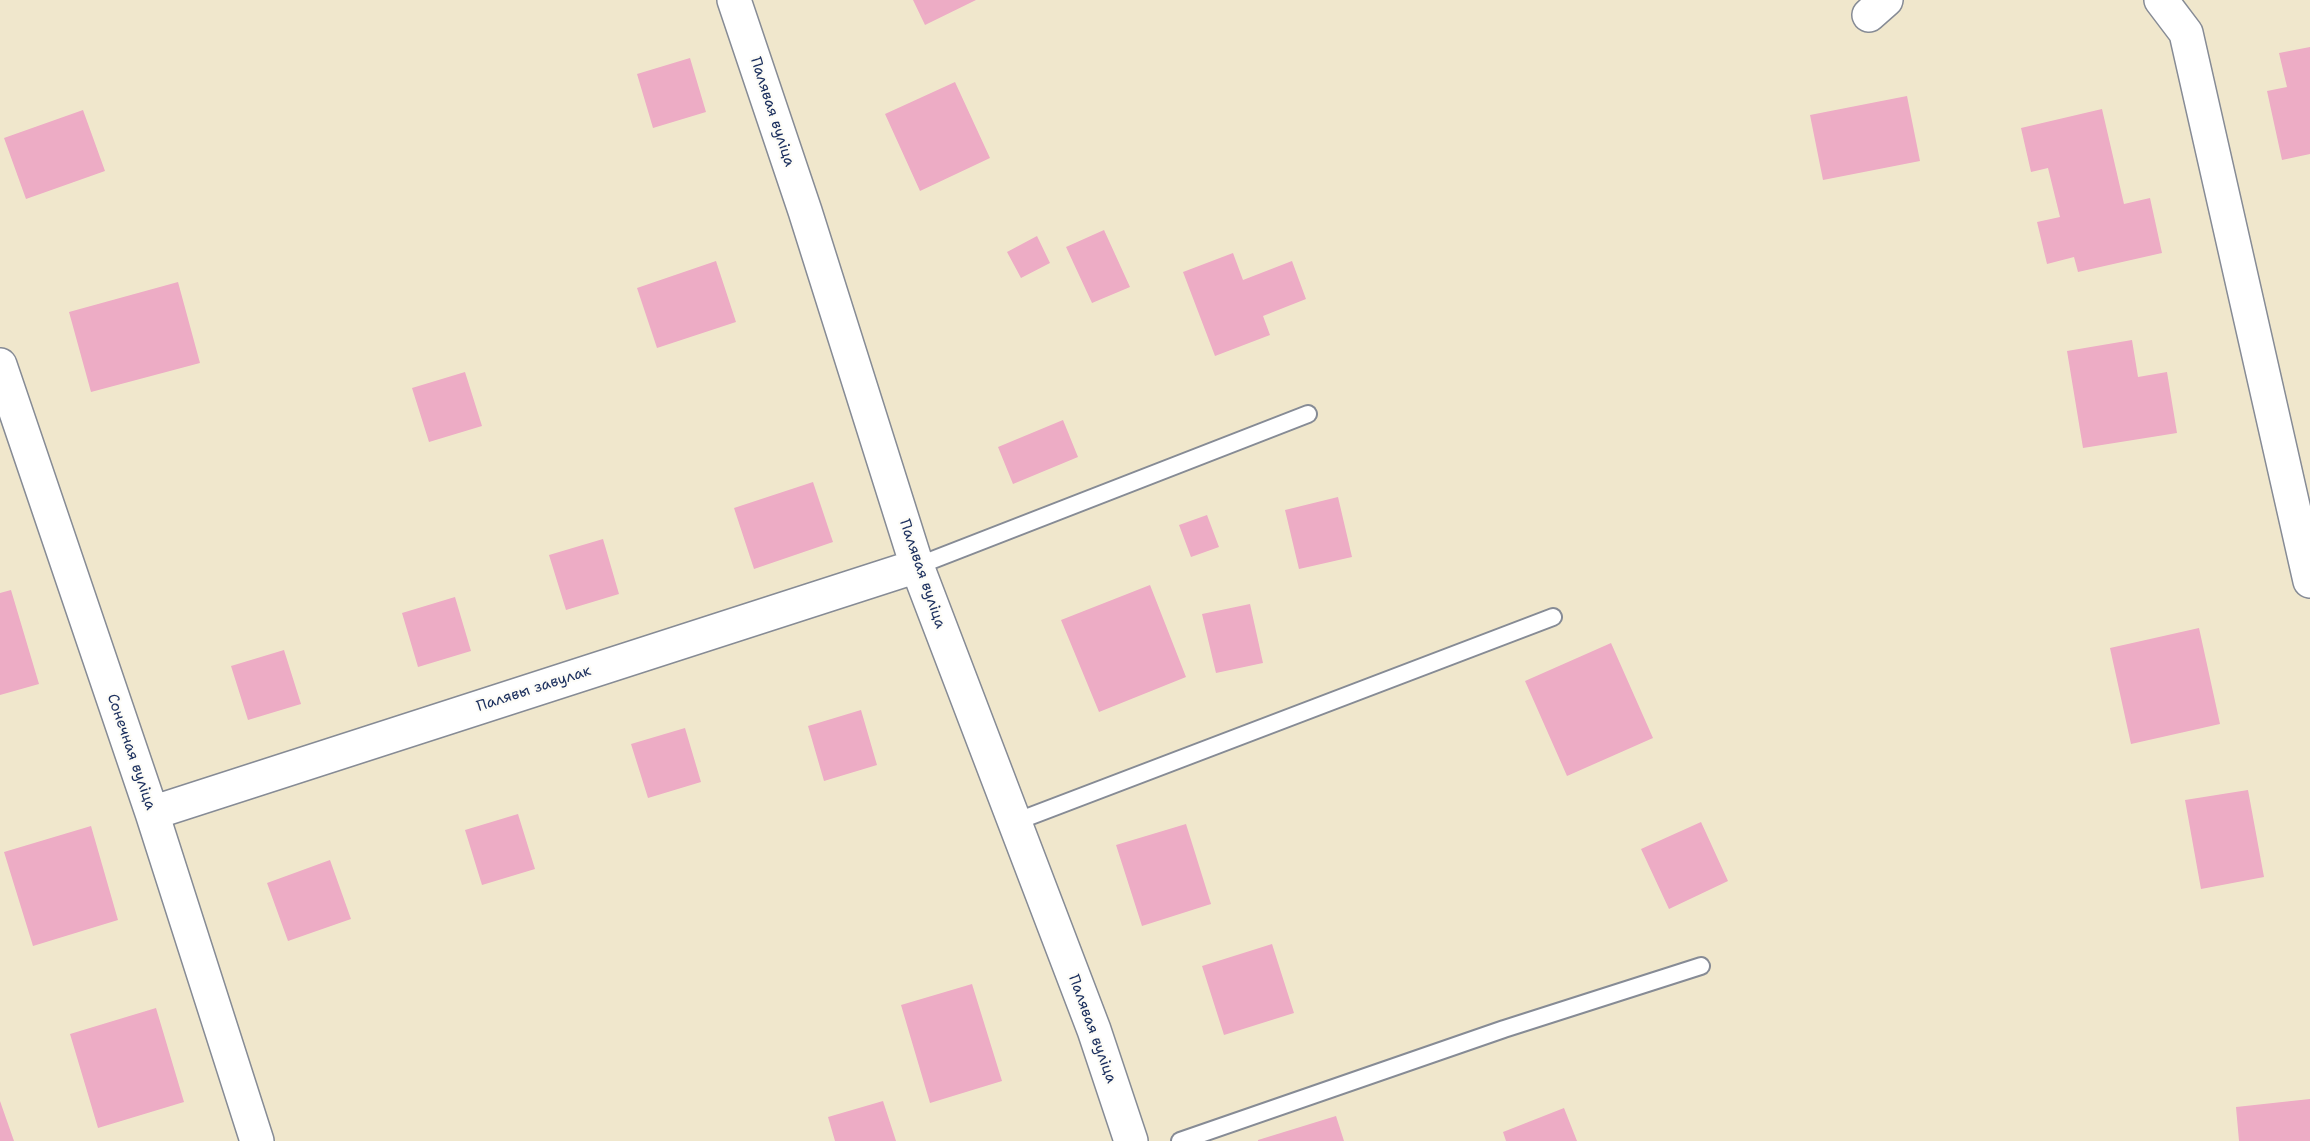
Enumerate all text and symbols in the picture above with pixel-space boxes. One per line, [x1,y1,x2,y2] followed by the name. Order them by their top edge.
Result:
[746,55,798,169] street label: Палявая вуліца
[895,517,949,631] street label: Палявая вуліца
[475,662,593,716] street label: Палявы завулак
[103,691,159,813] street label: Сонечная вуліца
[1064,972,1120,1086] street label: Палявая вуліца

